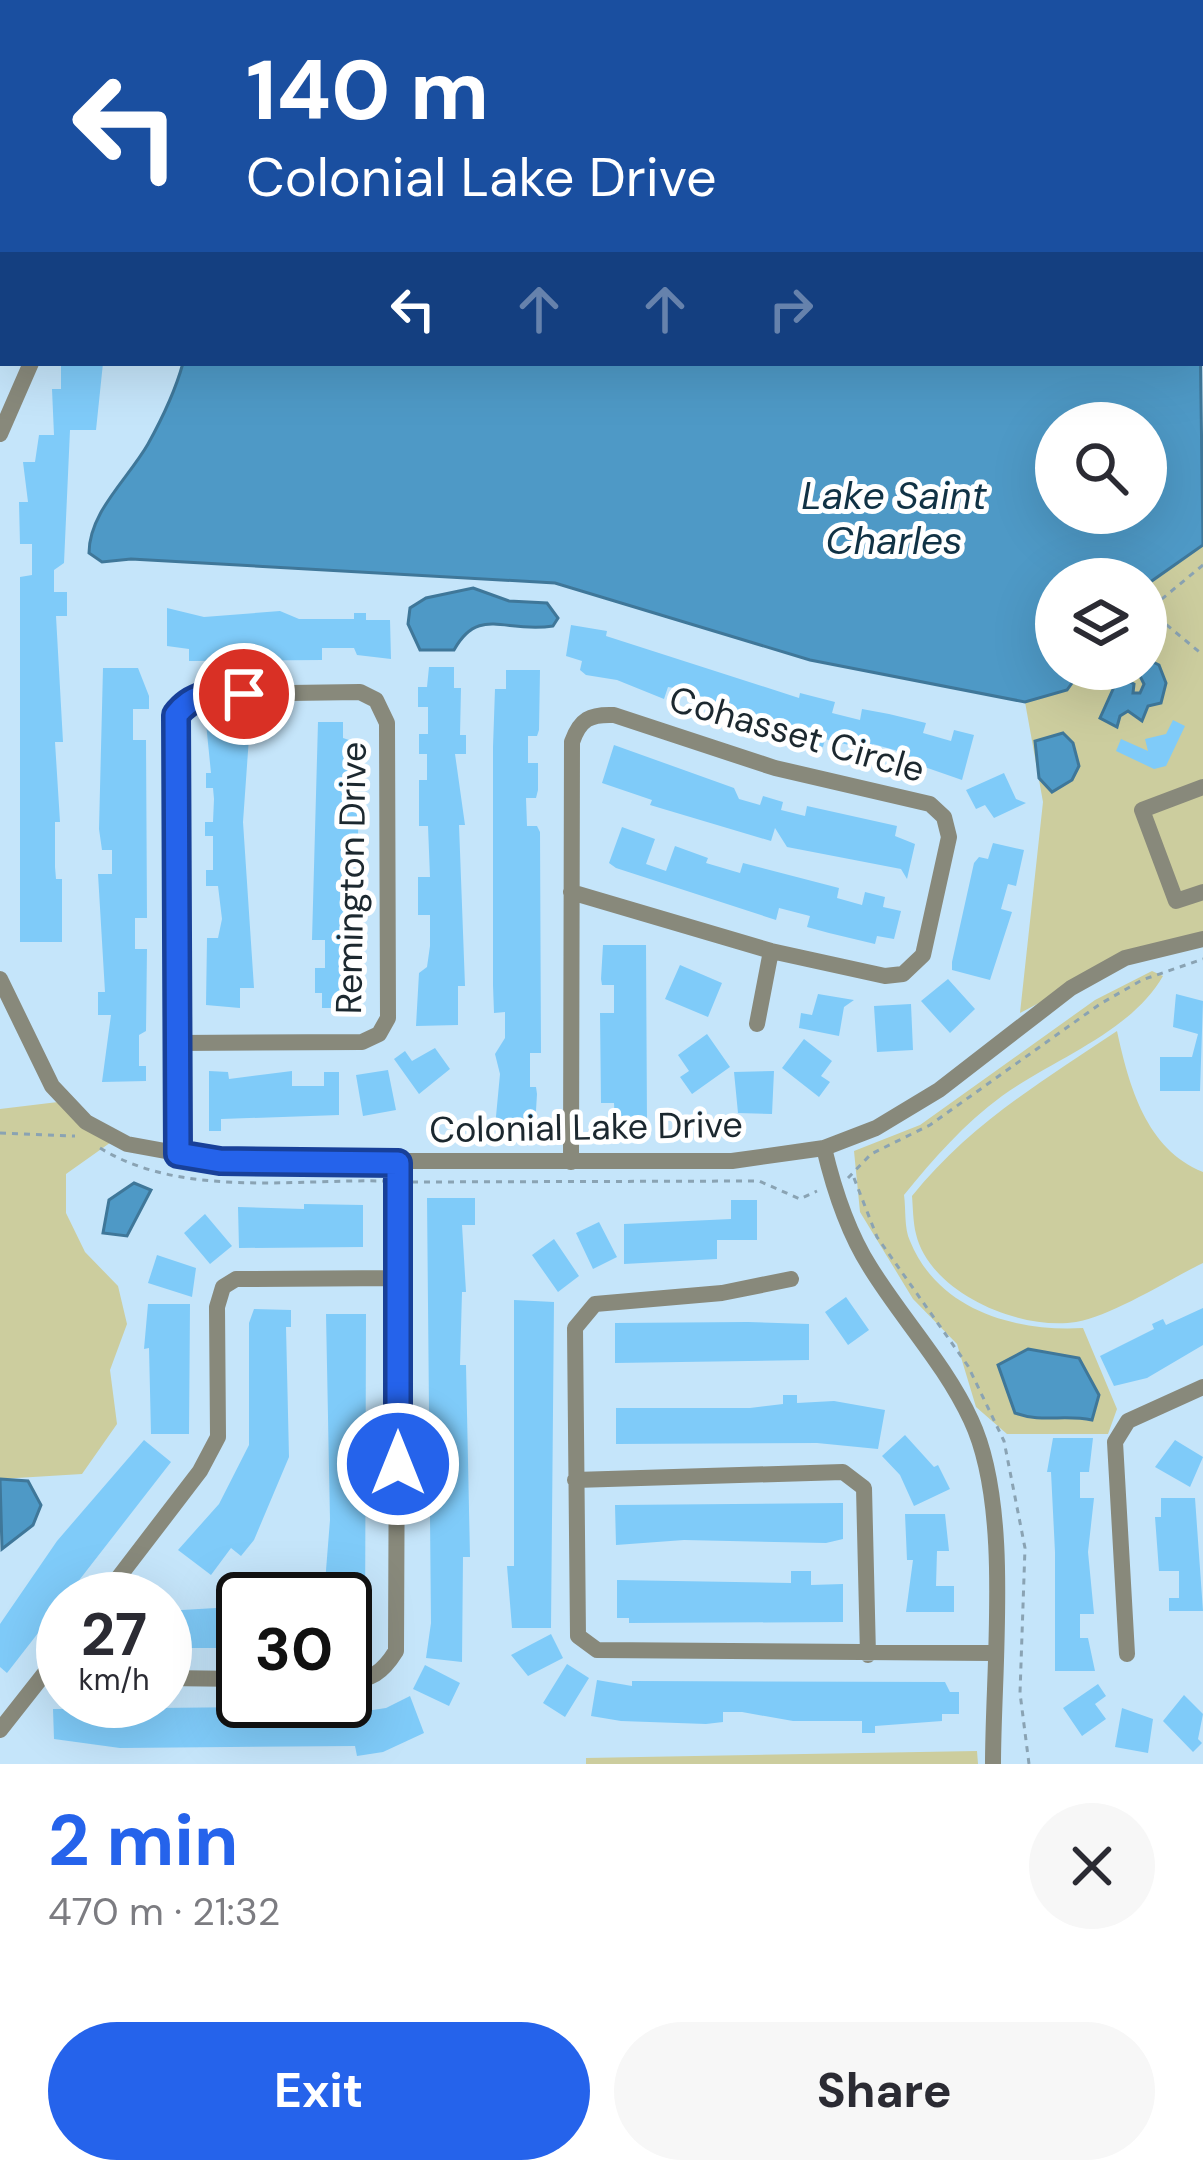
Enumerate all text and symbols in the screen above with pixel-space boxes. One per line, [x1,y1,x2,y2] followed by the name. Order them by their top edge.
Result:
[246,36,489,145] text: 140 m
[48,48,204,204] icon: left
[246,142,717,213] text: Colonial Lake Drive
[380,276,446,342] icon: left
[506,276,572,342] icon: ahead
[632,276,698,342] icon: ahead
[758,276,824,342] icon: right
[1035,402,1167,690] map controls
[1035,402,1167,534] button: search
[801,470,988,566] water label: Lake Saint Charles
[1035,558,1167,690] button: layers
[193,643,295,745] pin
[211,661,277,727] icon: arrive
[664,675,930,793] street label: Cohasset Circle
[325,741,377,1015] street label: Remington Drive
[429,1101,743,1153] street label: Colonial Lake Drive
[335,1401,461,1527] position arrow
[216,1572,372,1728] speed limit sign: 30
[81,1595,147,1674] text: 27
[79,1660,149,1699] text: km/h
[48,1794,238,1887] text: 2 min
[1029,1803,1155,1929] button: close
[48,1886,280,1937] text: 470 m · 21:32
[48,2022,590,2160] button: Exit
[614,2022,1155,2160] button: Share

